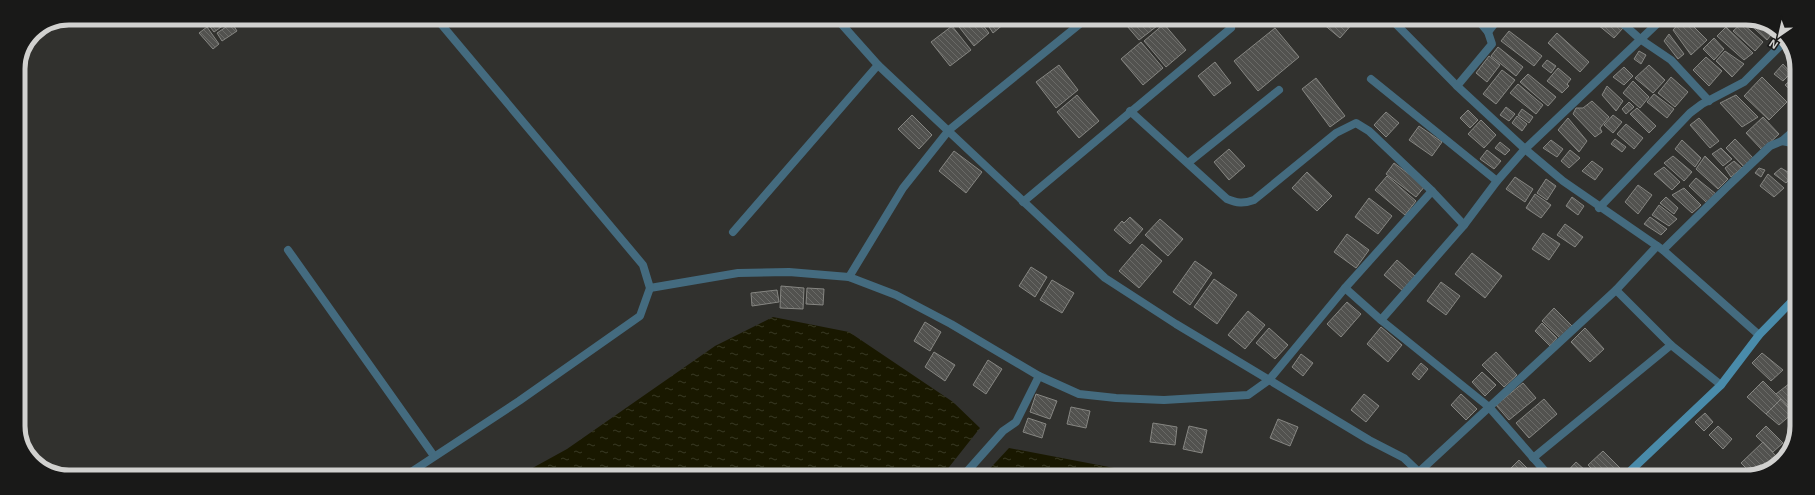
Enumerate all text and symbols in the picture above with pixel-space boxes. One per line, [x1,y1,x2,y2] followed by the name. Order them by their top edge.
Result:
[1759,16,1799,56] north arrow
[1766,37,1780,52] text: N

